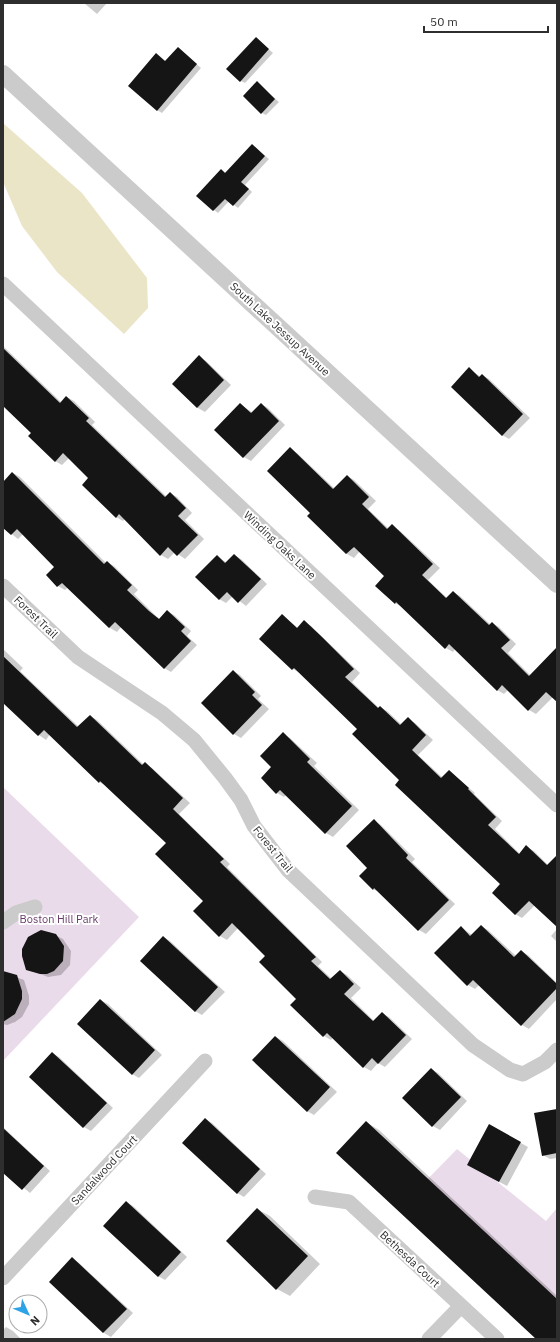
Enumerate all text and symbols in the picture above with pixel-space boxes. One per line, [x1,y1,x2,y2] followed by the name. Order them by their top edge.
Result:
[424,8,548,34] scale bar
[430,14,458,29] text: 50 m
[227,279,333,379] street label: South Lake Jessup Avenue
[241,508,319,582] street label: Winding Oaks Lane
[11,593,61,641] street label: Forest Trail
[250,823,296,875] street label: Forest Trail
[20,912,99,926] park label: Boston Hill Park
[68,1132,140,1208] street label: Sandalwood Court
[377,1228,443,1290] street label: Bethesda Court
[8,1294,48,1334] north arrow
[27,1313,43,1329] text: N

